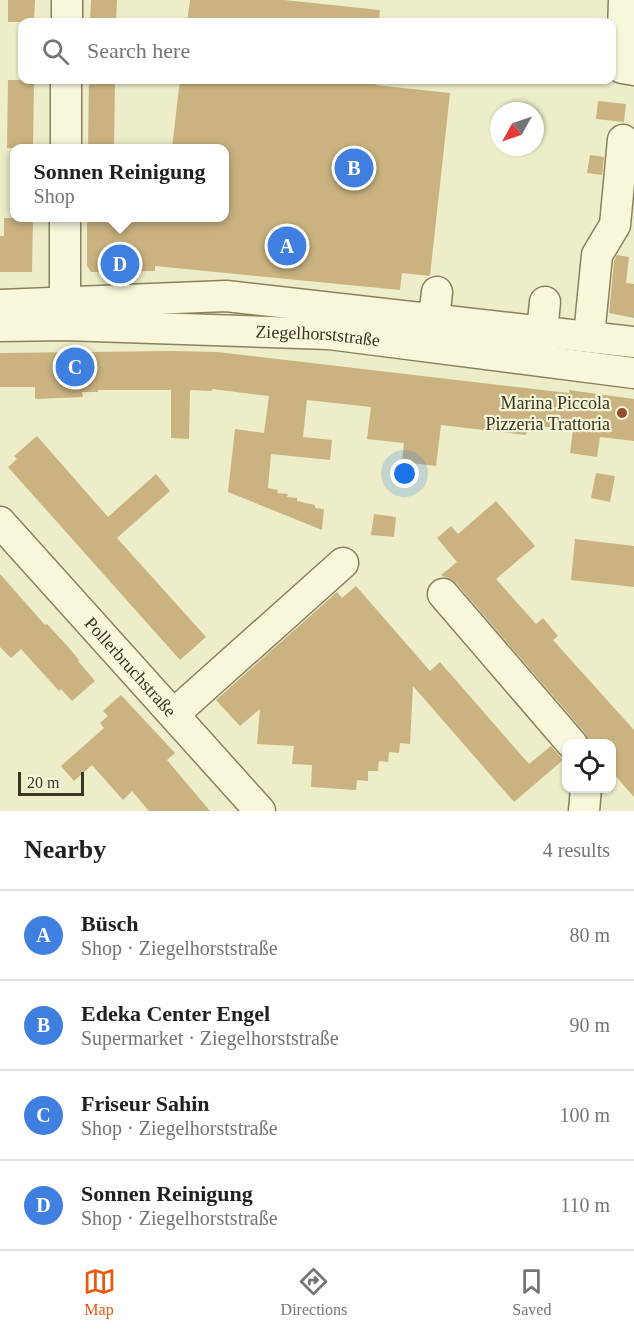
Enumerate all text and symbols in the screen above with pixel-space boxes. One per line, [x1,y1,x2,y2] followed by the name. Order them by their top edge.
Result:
[18,18,616,84] search box
[39,35,72,68] icon: search
[87,38,190,63] text: Search here
[490,102,544,156] north arrow
[10,144,229,222] popup
[334,146,374,190] pin: B
[34,159,205,184] text: Sonnen Reinigung
[34,185,75,207] text: Shop
[268,224,306,268] pin: A
[100,242,140,286] pin: D
[255,321,381,350] street label: Ziegelhorststraße
[56,344,94,389] pin: C
[486,393,610,434] place label: Marina Piccola Pizzeria Trattoria
[615,406,629,420] marker: Marina Piccola Pizzeria Trattoria
[390,459,419,488] your location
[80,613,180,721] street label: Pollerbruchstraße
[562,739,616,793] map controls
[562,739,616,793] button: locate
[18,769,84,796] scale bar
[27,774,59,791] text: 20 m
[24,835,106,864] text: Nearby
[543,839,610,861] text: 4 results
[81,911,138,936] text: Büsch
[36,924,51,946] text: A
[569,924,610,946] text: 80 m
[81,937,278,959] text: Shop · Ziegelhorststraße
[81,1001,270,1026] text: Edeka Center Engel
[37,1014,50,1036] text: B
[569,1014,610,1036] text: 90 m
[81,1027,339,1049] text: Supermarket · Ziegelhorststraße
[81,1091,210,1116] text: Friseur Sahin
[36,1104,51,1126] text: C
[559,1104,610,1126] text: 100 m
[81,1117,278,1139] text: Shop · Ziegelhorststraße
[81,1181,253,1206] text: Sonnen Reinigung
[36,1194,51,1216] text: D
[560,1194,610,1216] text: 110 m
[81,1207,278,1229] text: Shop · Ziegelhorststraße
[83,1265,116,1319] tab: Map
[281,1265,347,1319] tab: Directions
[512,1265,551,1319] tab: Saved

